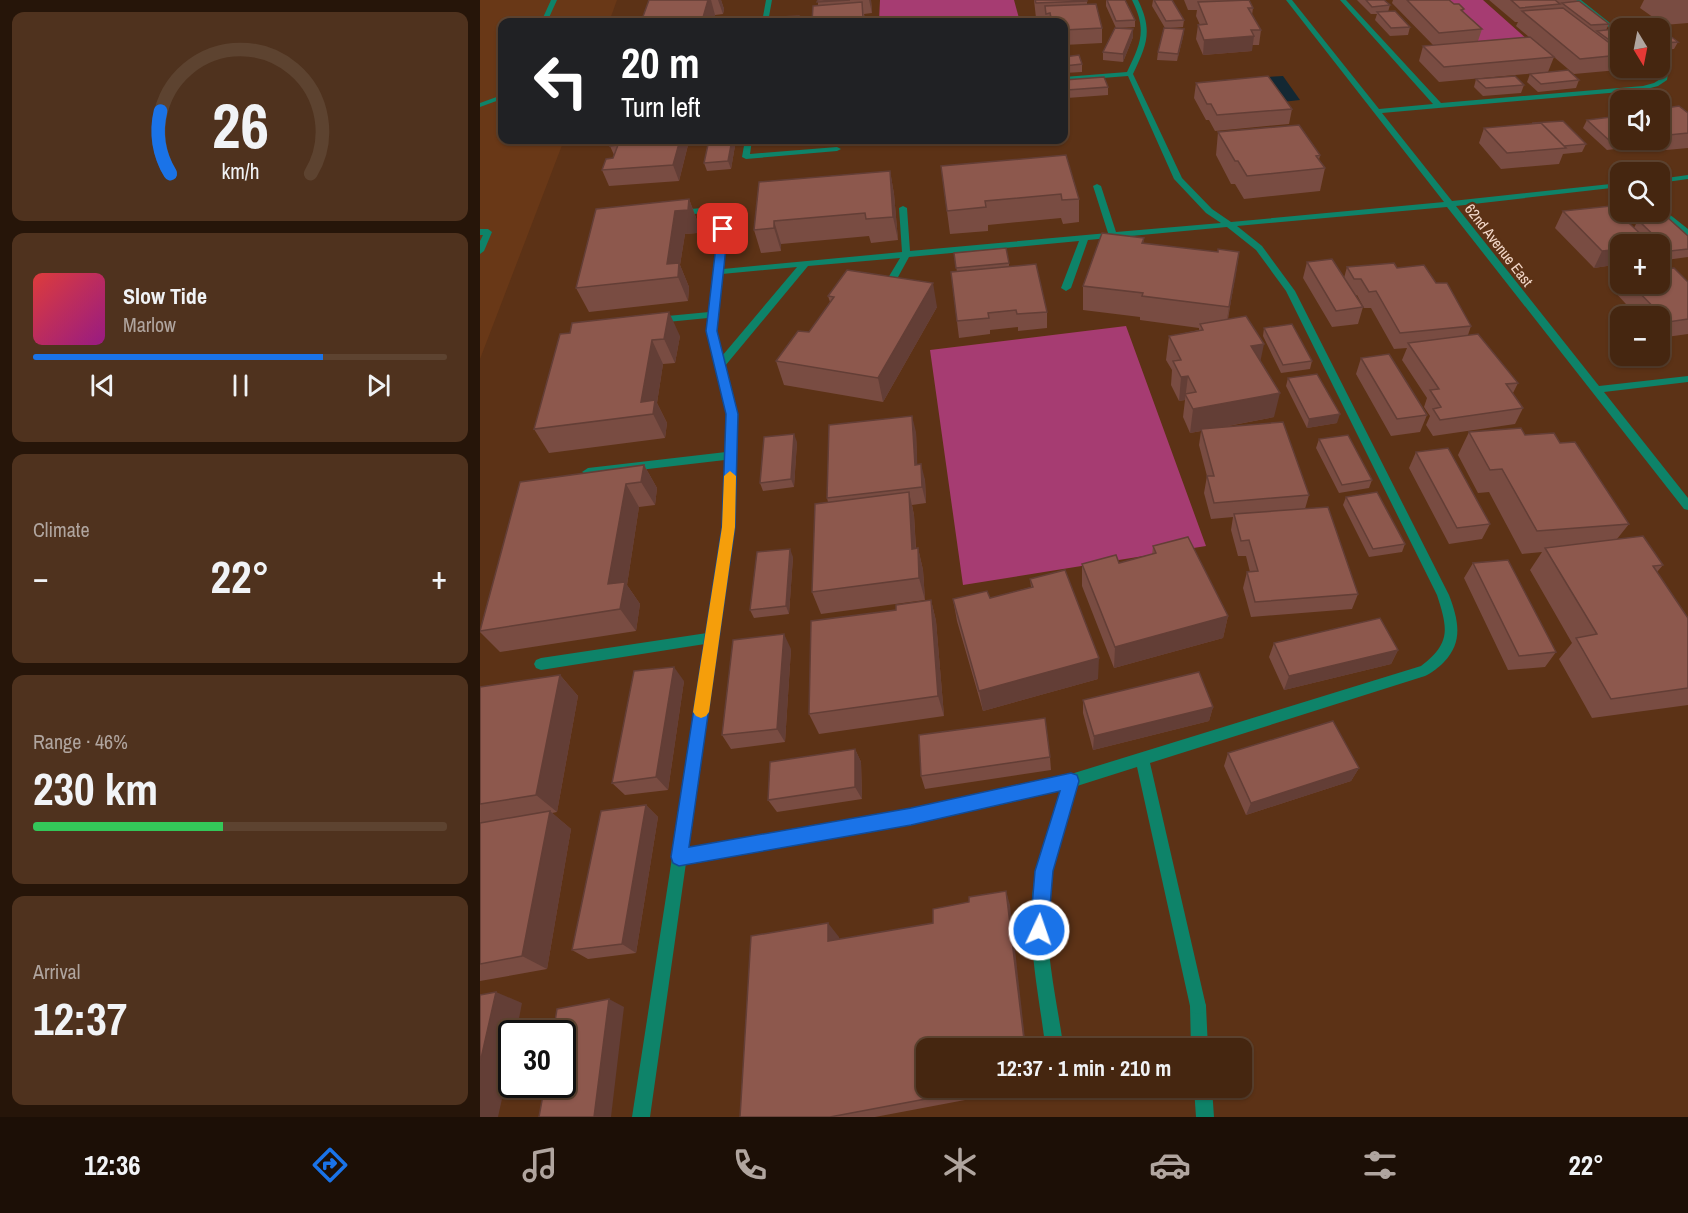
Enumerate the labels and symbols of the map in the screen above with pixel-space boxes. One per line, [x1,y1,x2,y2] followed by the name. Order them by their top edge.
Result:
[1610,18,1670,78] north arrow
[1460,199,1538,291] street label: 62nd Avenue East
[697,203,748,254] pin
[1007,898,1071,962] position arrow
[498,1020,576,1098] speed limit sign: 30

